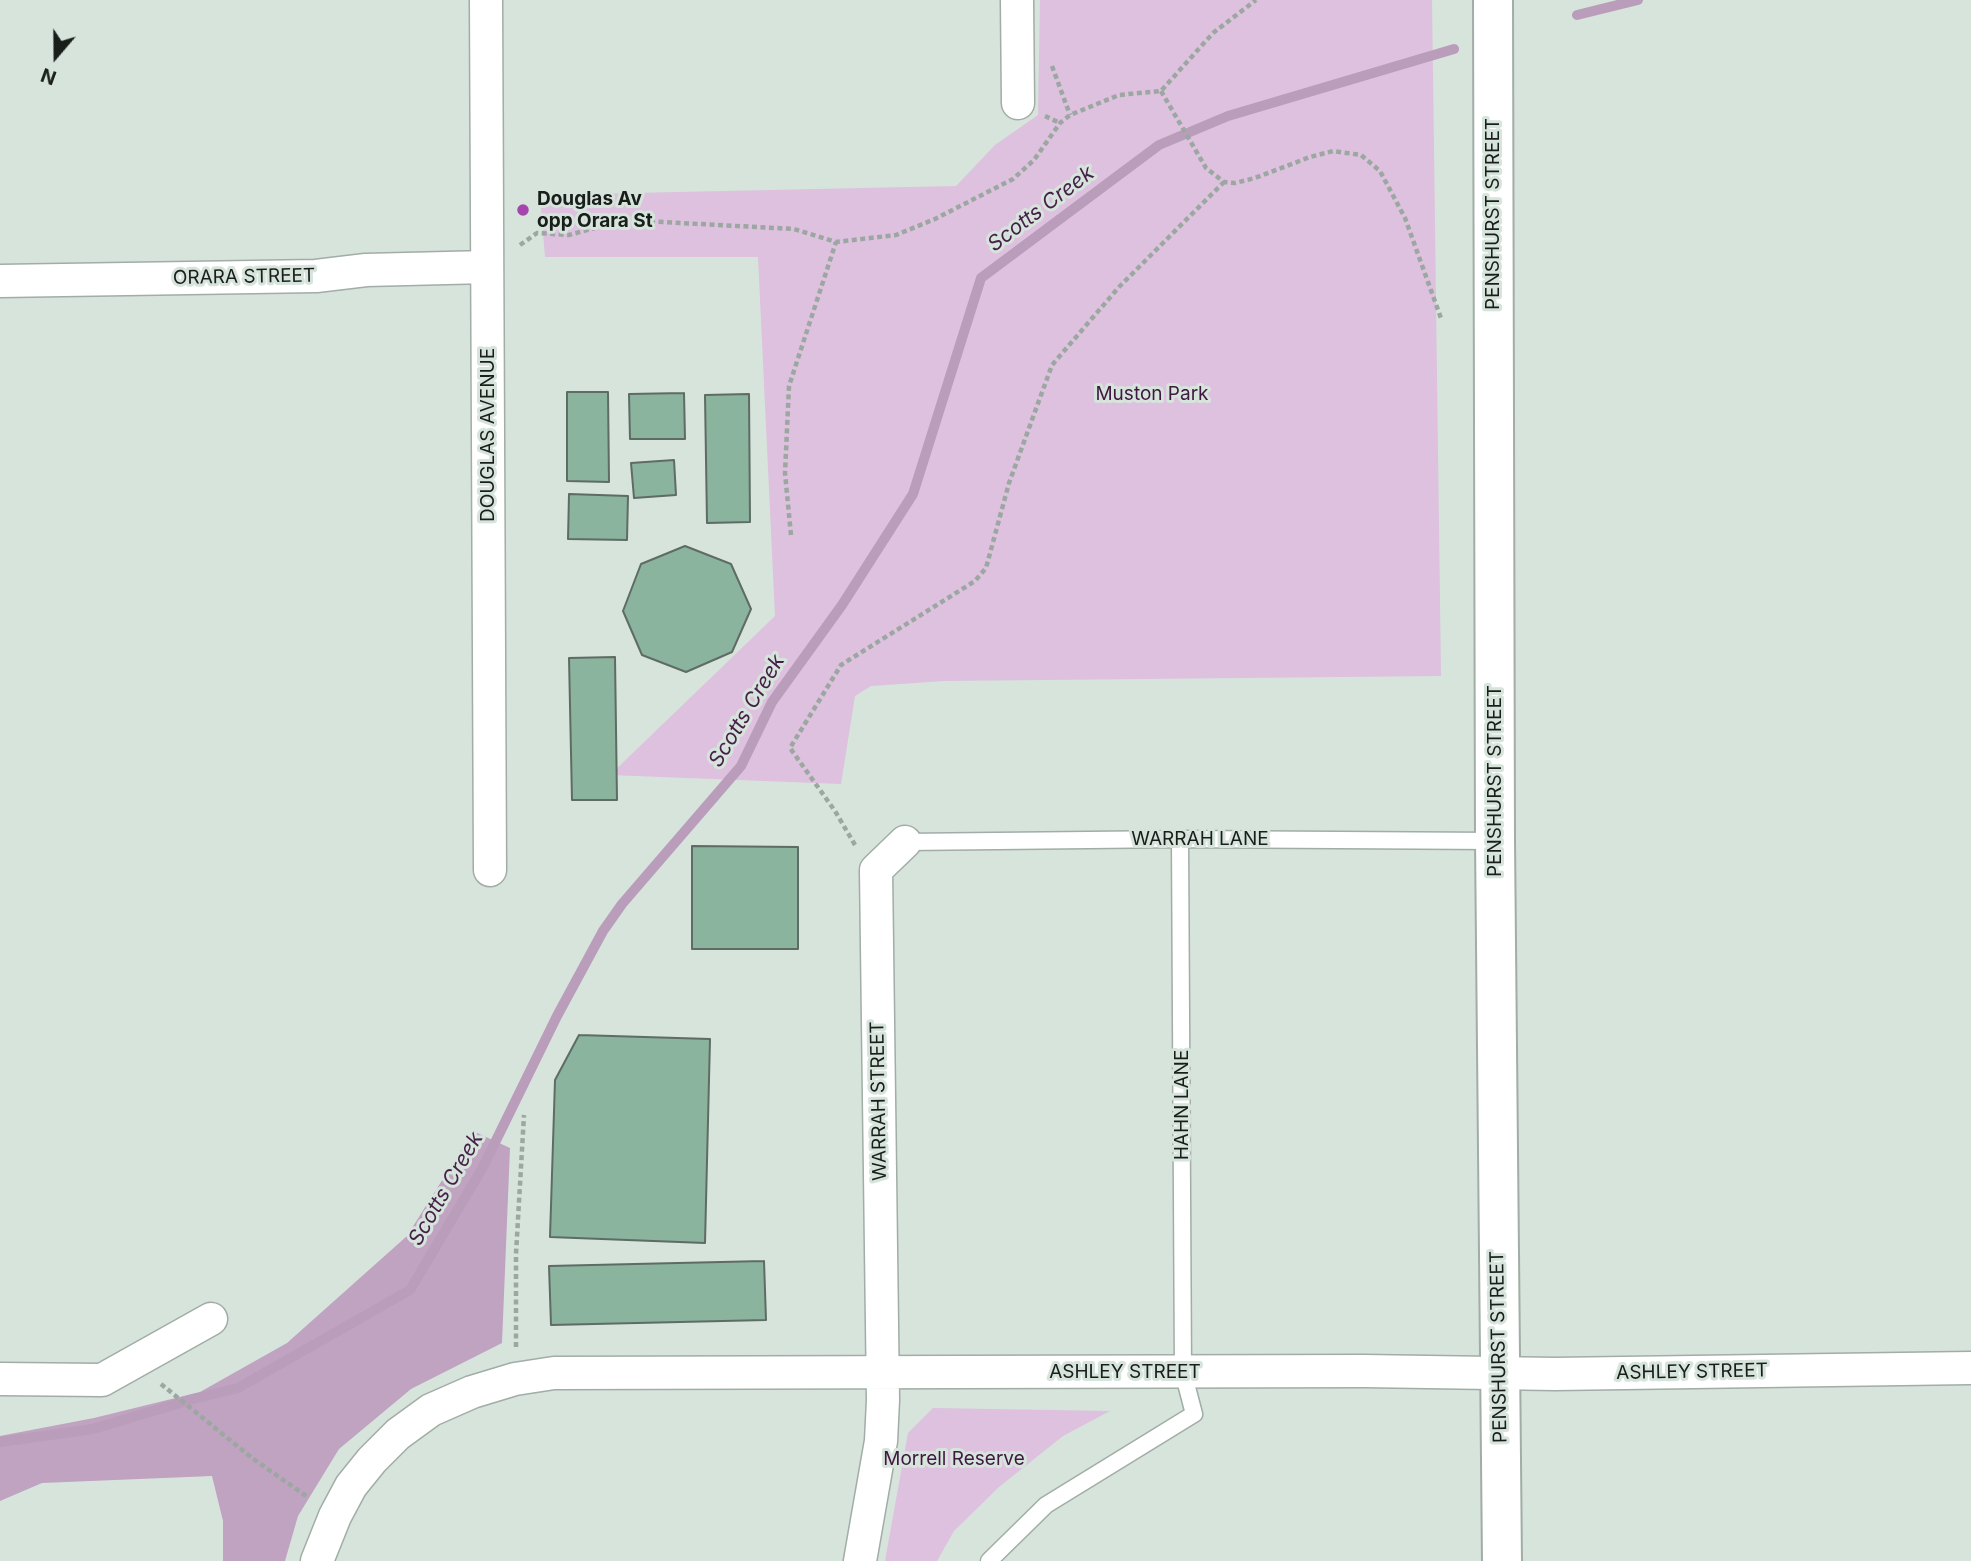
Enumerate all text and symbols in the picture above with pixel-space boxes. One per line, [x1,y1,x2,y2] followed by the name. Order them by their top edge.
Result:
[21,21,91,91] north arrow
[38,63,59,89] text: N
[1482,118,1504,310] street label: PENSHURST STREET
[983,161,1099,257] water label: Scotts Creek
[537,188,653,232] place label: Douglas Av opp Orara St
[515,202,531,218] marker: Douglas Av opp Orara St
[173,264,315,290] street label: ORARA STREET
[477,348,499,522] street label: DOUGLAS AVENUE
[1095,383,1209,405] park label: Muston Park
[704,650,790,772] water label: Scotts Creek
[1484,685,1506,877] street label: PENSHURST STREET
[1131,828,1269,850] street label: WARRAH LANE
[866,1021,892,1181] street label: WARRAH STREET
[1171,1050,1193,1160] street label: HAHN LANE
[403,1128,489,1250] water label: Scotts Creek
[1486,1251,1512,1443] street label: PENSHURST STREET
[1616,1359,1768,1385] street label: ASHLEY STREET
[1049,1361,1201,1383] street label: ASHLEY STREET
[883,1448,1025,1470] park label: Morrell Reserve

